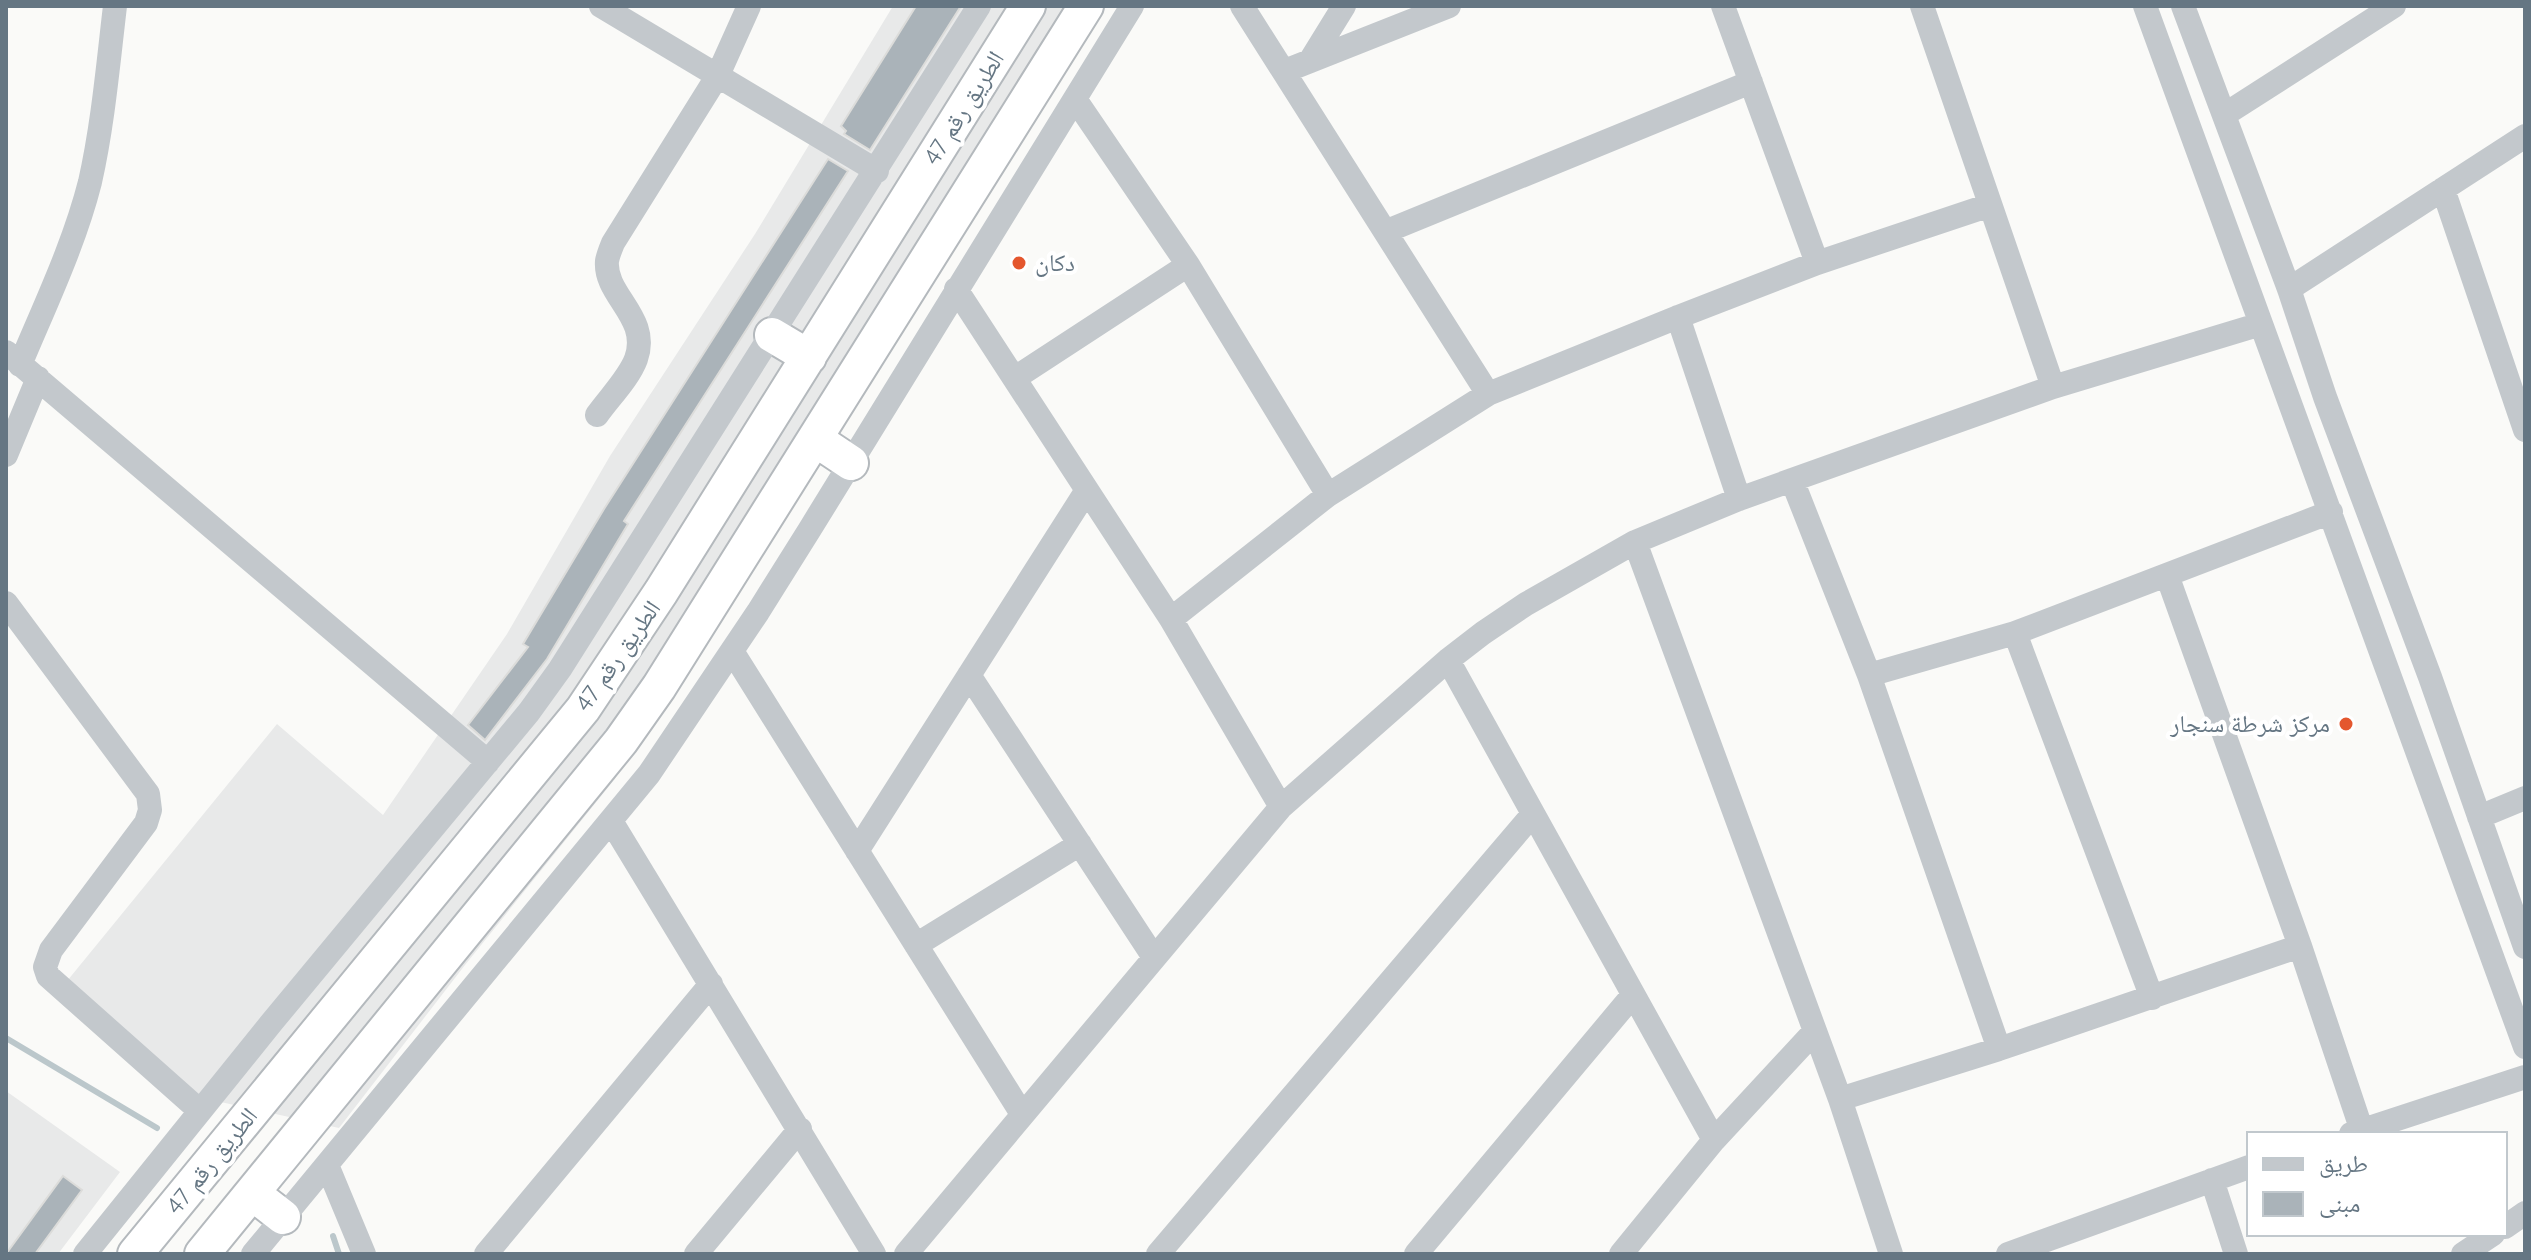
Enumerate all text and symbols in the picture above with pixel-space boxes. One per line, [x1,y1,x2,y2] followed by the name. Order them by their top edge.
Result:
[916,45,1012,171] street label: الطريق رقم 47
[1035,247,1075,277] place label: دكان
[1010,254,1028,272] marker: دكان
[568,594,668,718] street label: الطريق رقم 47
[2169,708,2330,738] place label: مركز شرطة سنجار
[2337,715,2355,733] marker: مركز شرطة سنجار
[159,1101,265,1221] street label: الطريق رقم 47
[2247,1132,2507,1236] legend
[2319,1148,2368,1178] text: طريق
[2319,1188,2360,1218] text: مبنى

